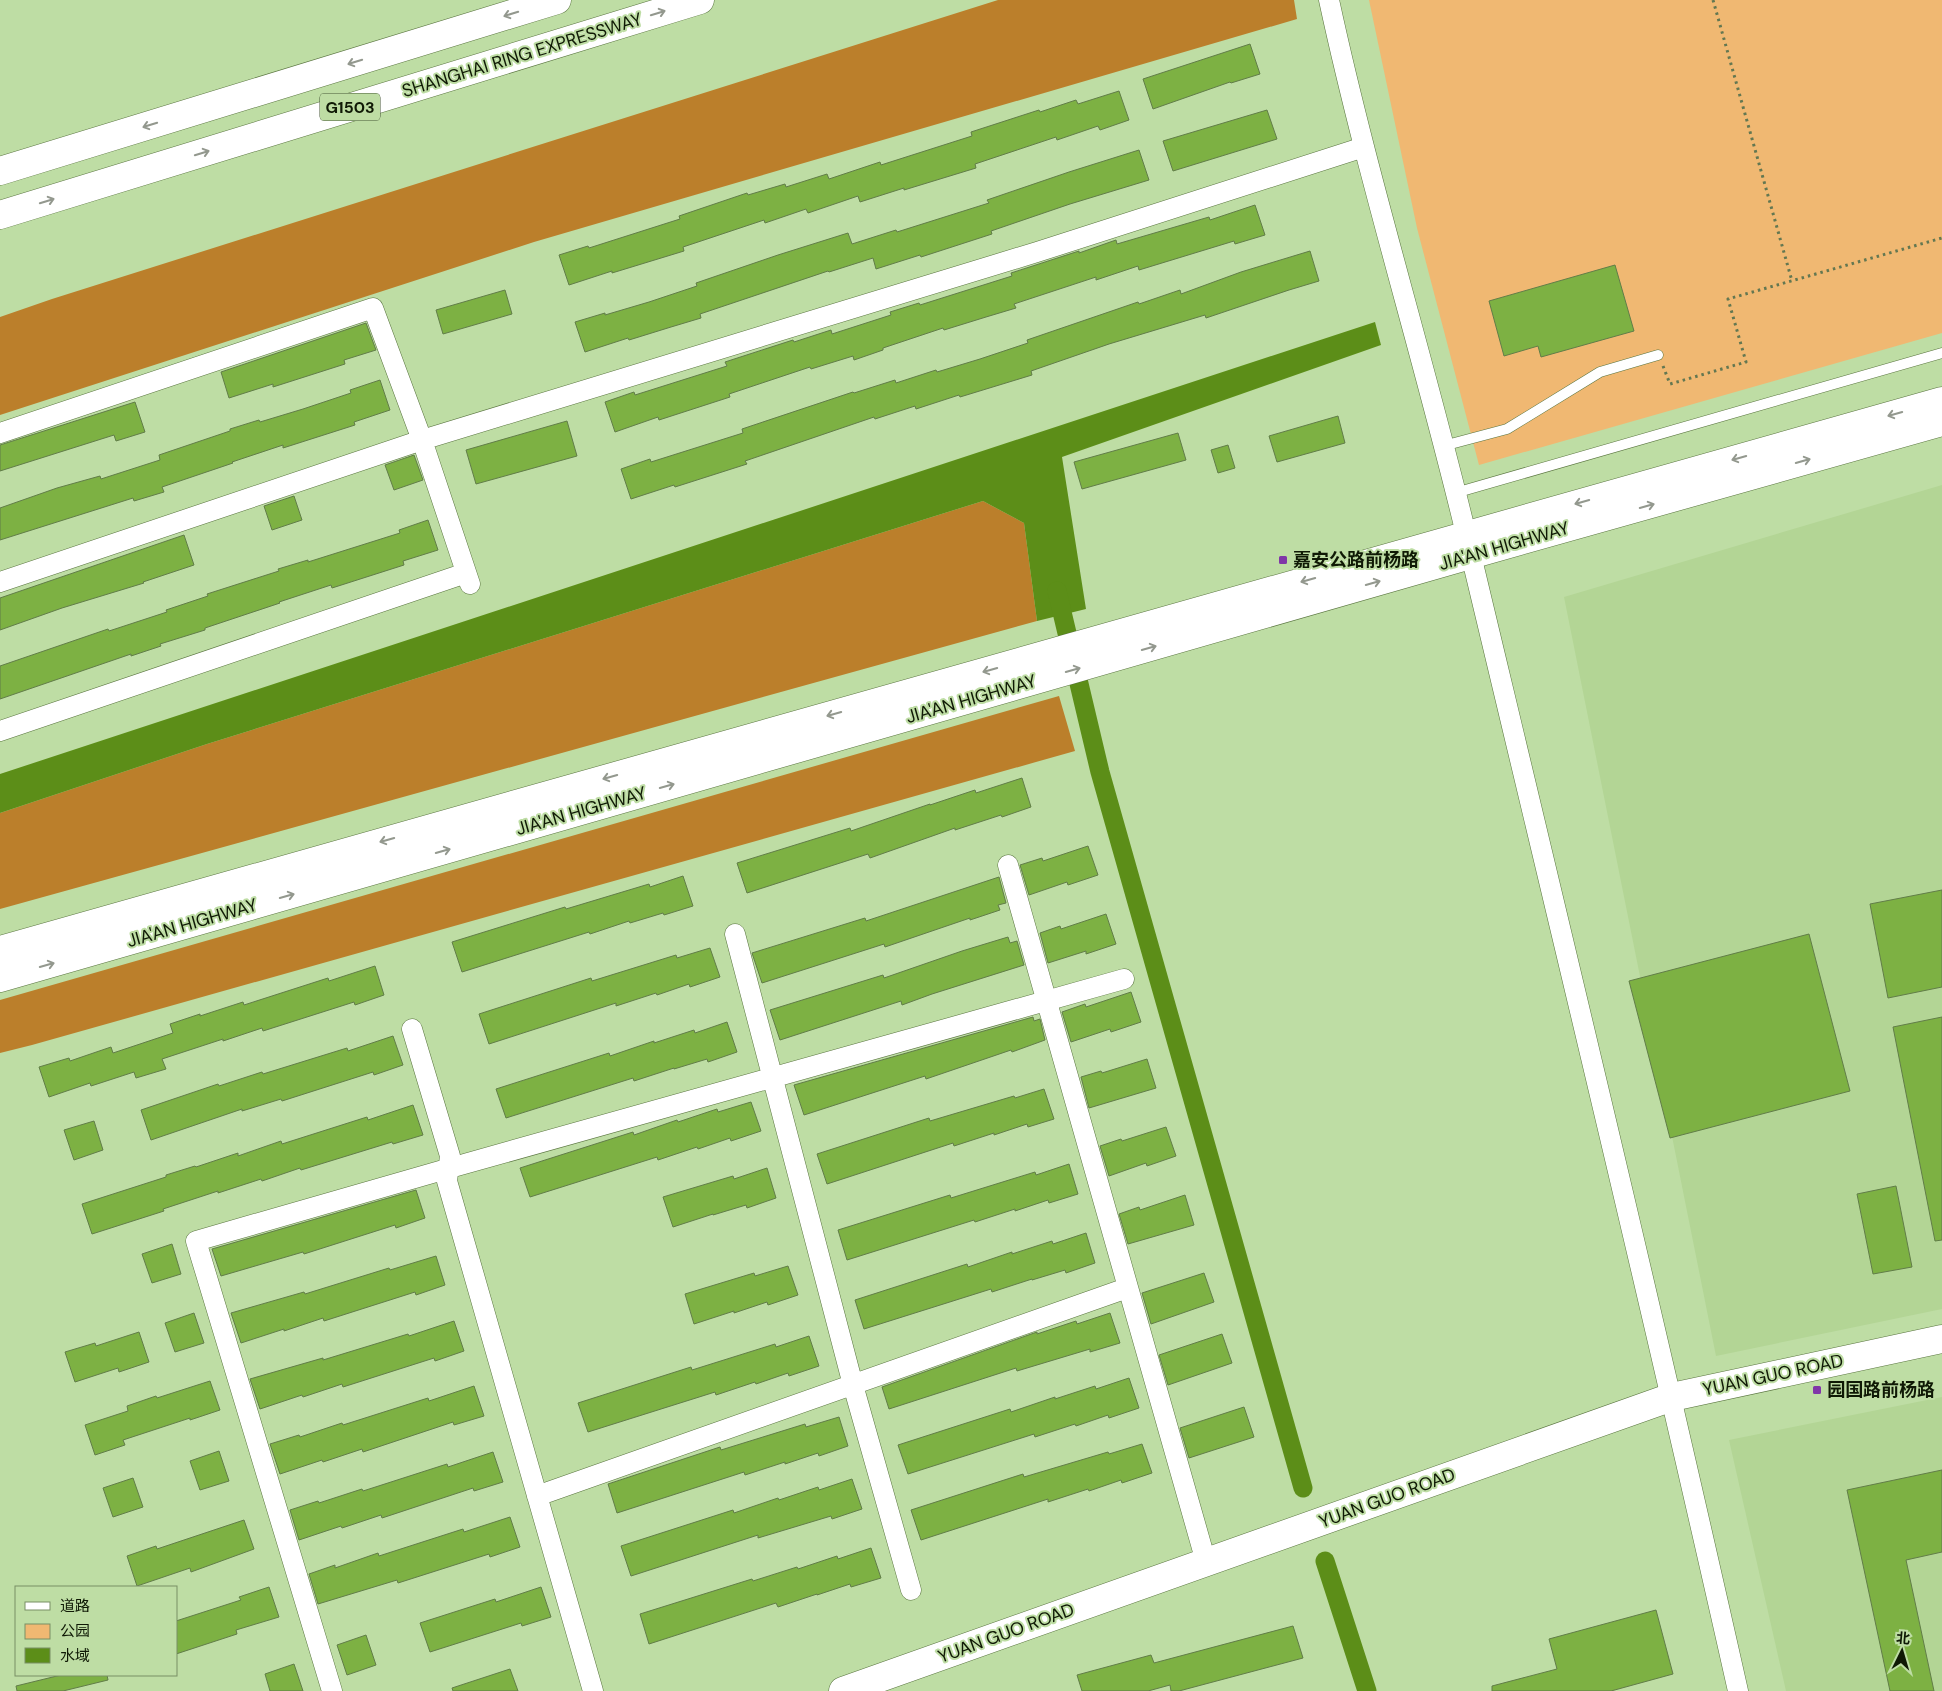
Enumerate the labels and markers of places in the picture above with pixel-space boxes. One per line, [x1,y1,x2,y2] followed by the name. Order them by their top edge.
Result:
[1293,548,1419,572] place label: 嘉安公路前杨路
[1277,554,1289,566] marker: 嘉安公路前杨路
[1827,1378,1935,1402] place label: 园国路前杨路
[1811,1384,1823,1396] marker: 园国路前杨路

